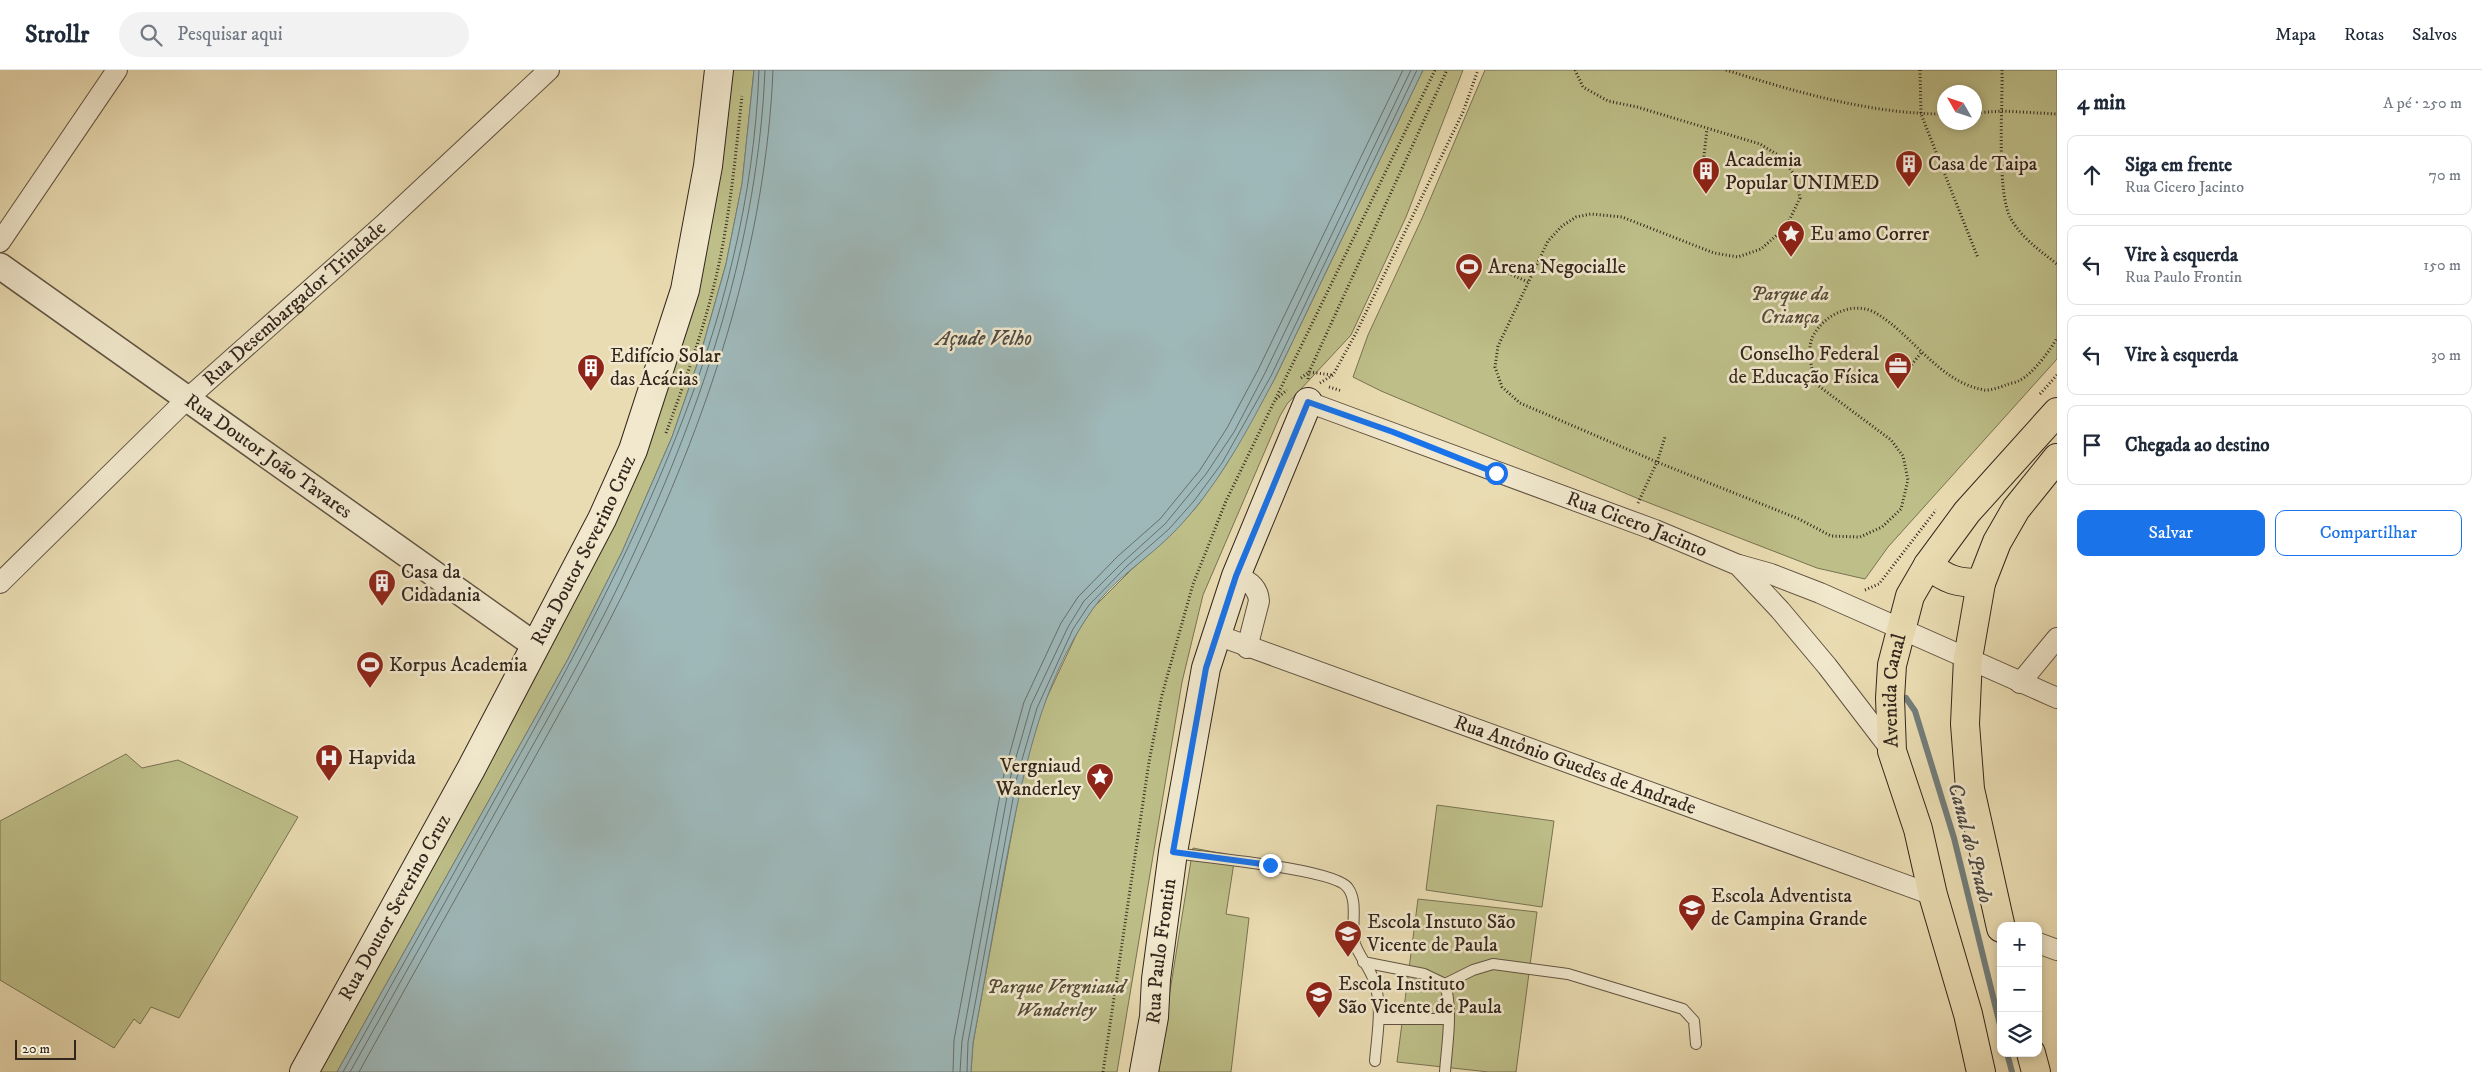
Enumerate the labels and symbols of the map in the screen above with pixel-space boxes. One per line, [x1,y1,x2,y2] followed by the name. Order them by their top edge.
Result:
[1937,85,1982,130] north arrow
[1725,148,1879,196] place label: Academia Popular UNIMED
[1894,149,1924,188] building icon: Casa de Taipa
[1928,152,2038,177] place label: Casa de Taipa
[1691,156,1721,195] building icon: Academia Popular UNIMED
[198,216,391,392] street label: Rua Desembargador Trindade
[1776,219,1806,258] place icon: Eu amo Correr
[1810,222,1930,247] place label: Eu amo Correr
[1454,252,1484,291] sports icon: Arena Negocialle
[1488,255,1626,280] place label: Arena Negocialle
[1751,282,1829,330] park label: Parque da Criança
[934,326,1032,352] water label: Açude Velho
[1728,342,1880,390] place label: Conselho Federal de Educação Física
[610,344,721,392] place label: Edifício Solar das Acácias
[1883,351,1913,390] office icon: Conselho Federal de Educação Física
[576,353,606,392] building icon: Edifício Solar das Acácias
[180,388,357,524] street label: Rua Doutor João Tavares
[525,451,642,650] street label: Rua Doutor Severino Cruz
[1485,462,1508,485] route start
[1563,486,1711,563] street label: Rua Cicero Jacinto
[401,560,481,608] place label: Casa da Cidadania
[367,568,397,607] building icon: Casa da Cidadania
[1877,631,1912,748] street label: Avenida Canal
[355,650,385,689] sports icon: Korpus Academia
[389,653,528,678] place label: Korpus Academia
[1451,710,1700,820] street label: Rua Antônio Guedes de Andrade
[314,743,344,782] hospital icon: Hapvida
[348,746,416,771] place label: Hapvida
[995,754,1082,802] place label: Vergniaud Wanderley
[1085,762,1115,801] place icon: Vergniaud Wanderley
[1941,780,1999,906] water label: Canal do Prado
[333,809,456,1005] street label: Rua Doutor Severino Cruz
[1259,854,1282,877] route end
[1140,876,1182,1026] street label: Rua Paulo Frontin
[1711,884,1867,932] place label: Escola Adventista de Campina Grande
[1677,893,1707,932] school or university icon: Escola Adventista de Campina Grande
[1366,910,1515,958] place label: Escola Instuto São Vicente de Paula
[1333,919,1363,958] school or university icon: Escola Instuto São Vicente de Paula
[1338,972,1502,1020] place label: Escola Instituto São Vicente de Paula
[987,975,1129,1023] park label: Parque Vergniaud Wanderley
[1304,980,1334,1019] school or university icon: Escola Instituto São Vicente de Paula
[15,1037,76,1060] scale bar

